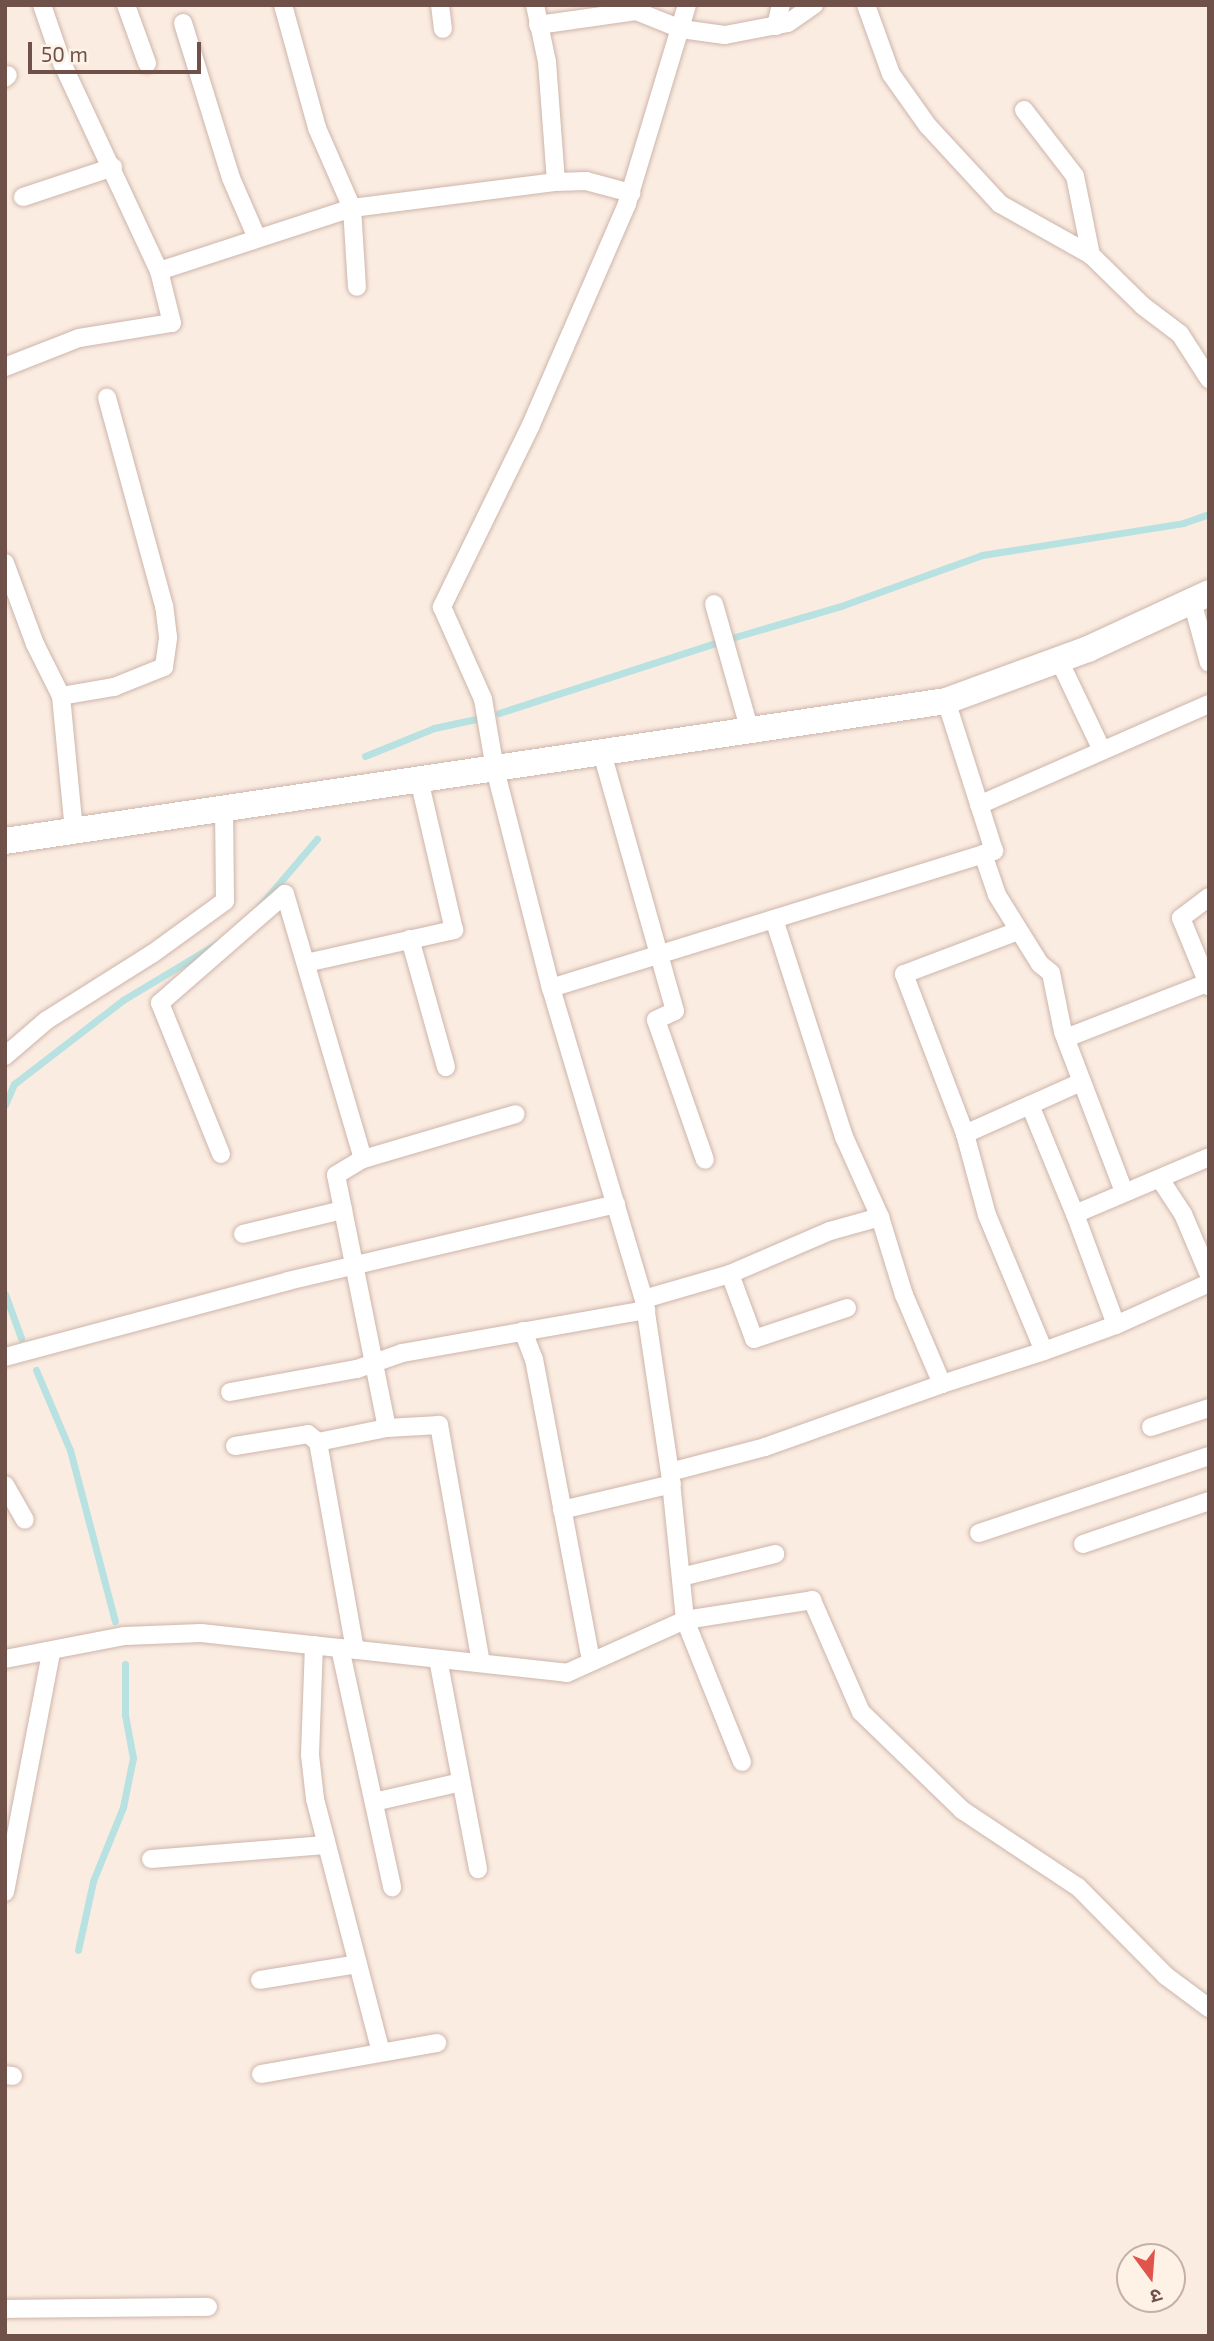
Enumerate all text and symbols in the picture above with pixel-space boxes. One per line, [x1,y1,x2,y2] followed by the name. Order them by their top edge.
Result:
[32,28,205,72] scale bar
[41,41,88,66] text: 50 m
[1116,2243,1186,2313] north arrow
[1148,2284,1165,2309] text: उ

